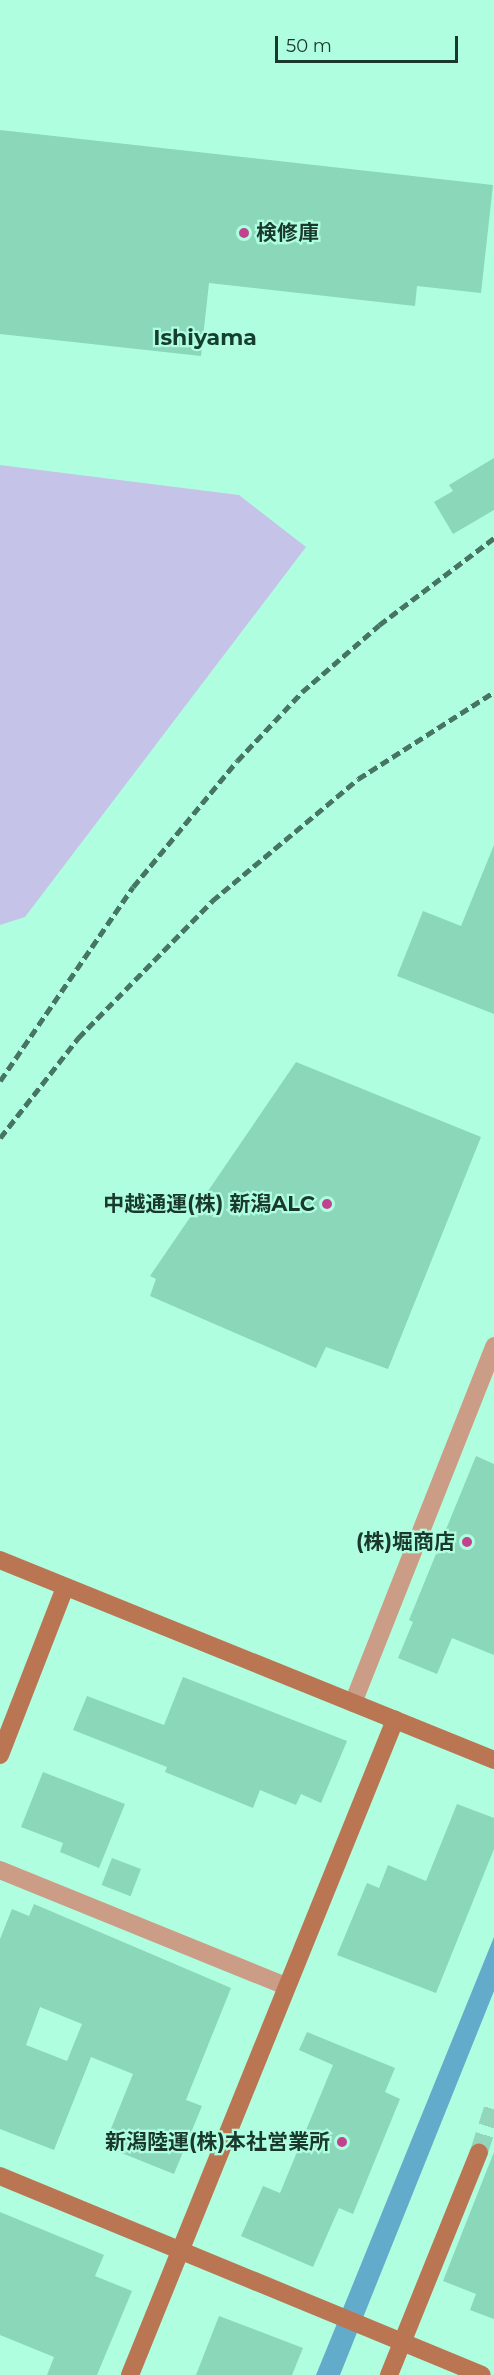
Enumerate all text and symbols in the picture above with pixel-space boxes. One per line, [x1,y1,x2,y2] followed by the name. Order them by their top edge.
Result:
[278,24,461,62] scale bar
[286,35,332,57] text: 50 m
[256,220,319,246] place label: 検修庫
[237,226,251,240] marker: 検修庫
[153,325,257,351] district label: Ishiyama
[103,1191,315,1217] place label: 中越通運(株) 新潟ALC
[320,1197,334,1211] marker: 中越通運(株) 新潟ALC
[356,1529,455,1555] place label: (株)堀商店
[460,1535,474,1549] marker: (株)堀商店
[105,2129,330,2155] place label: 新潟陸運(株)本社営業所
[335,2135,349,2149] marker: 新潟陸運(株)本社営業所

